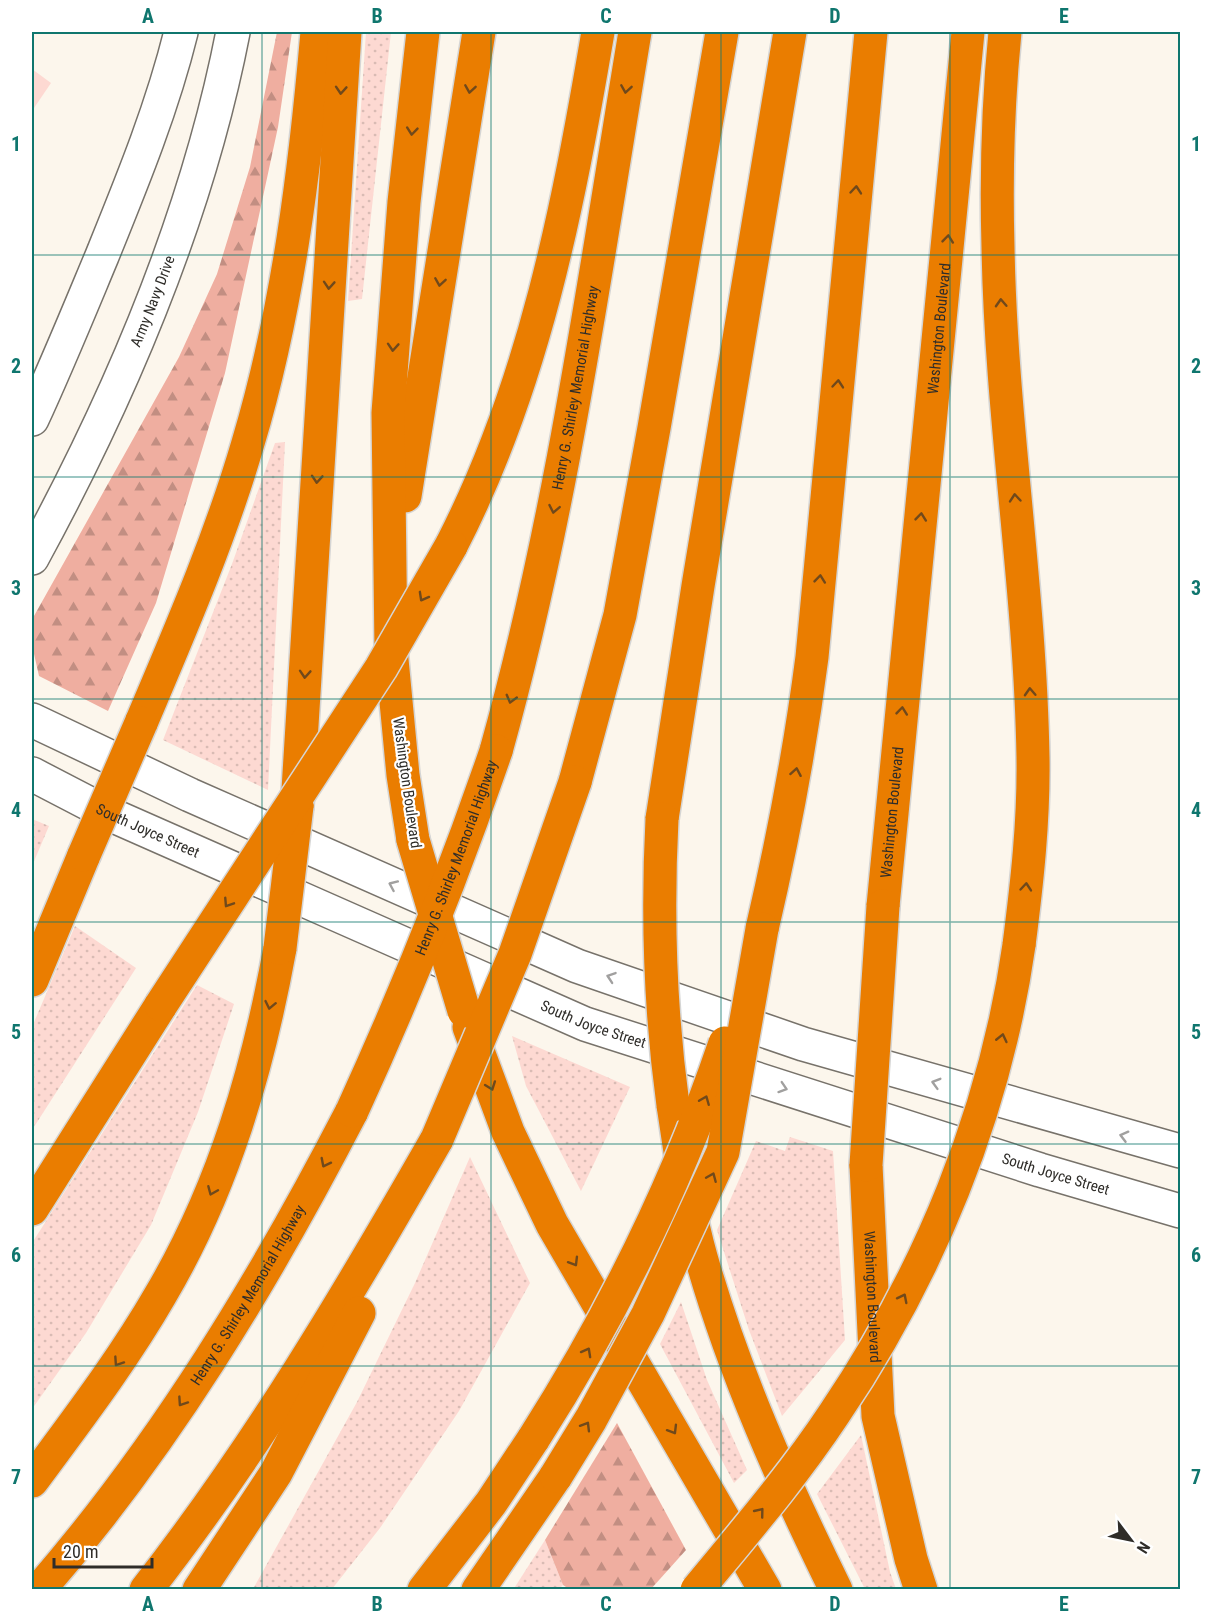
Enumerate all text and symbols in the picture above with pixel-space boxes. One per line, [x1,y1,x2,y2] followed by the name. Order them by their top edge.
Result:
[142,4,154,28] text: A
[371,4,383,28] text: B
[600,4,612,28] text: C
[829,4,841,28] text: D
[1059,4,1069,28] text: E
[335,85,348,94] one-way arrow
[465,85,477,94] one-way arrow
[620,85,632,94] one-way arrow
[406,127,419,136] one-way arrow
[11,132,21,156] text: 1
[1191,132,1201,156] text: 1
[849,186,862,195] one-way arrow
[941,235,954,244] one-way arrow
[127,253,179,350] street label: Army Navy Drive
[924,262,954,395] street label: Washington Boulevard
[434,277,446,286] one-way arrow
[323,280,336,289] one-way arrow
[548,284,603,491] street label: Henry G. Shirley Memorial Highway
[995,299,1008,308] one-way arrow
[387,342,400,351] one-way arrow
[11,354,21,378] text: 2
[1191,354,1201,378] text: 2
[831,380,844,389] one-way arrow
[311,475,324,484] one-way arrow
[1009,493,1022,502] one-way arrow
[548,504,561,514] one-way arrow
[914,512,927,521] one-way arrow
[813,574,826,583] one-way arrow
[11,576,21,600] text: 3
[1191,576,1201,600] text: 3
[419,591,430,601] one-way arrow
[299,669,312,678] one-way arrow
[1024,687,1037,696] one-way arrow
[505,694,518,704] one-way arrow
[895,706,908,716] one-way arrow
[389,716,425,850] street label: Washington Boulevard
[877,746,907,879] street label: Washington Boulevard
[411,758,501,958] street label: Henry G. Shirley Memorial Highway
[789,767,802,777] one-way arrow
[11,798,21,822] text: 4
[1191,798,1201,822] text: 4
[93,800,202,862] street label: South Joyce Street
[388,880,399,892] one-way arrow
[1019,882,1032,891] one-way arrow
[224,896,235,907] one-way arrow
[606,972,617,985] one-way arrow
[538,997,648,1052] street label: South Joyce Street
[264,1000,277,1010] one-way arrow
[11,1020,21,1044] text: 5
[1191,1020,1201,1044] text: 5
[995,1033,1008,1043] one-way arrow
[931,1078,942,1090] one-way arrow
[484,1080,496,1091] one-way arrow
[777,1081,788,1093] one-way arrow
[698,1095,710,1106] one-way arrow
[1119,1130,1129,1143] one-way arrow
[1000,1149,1111,1199] street label: South Joyce Street
[321,1157,332,1168] one-way arrow
[705,1173,717,1184] one-way arrow
[207,1185,219,1196] one-way arrow
[187,1202,309,1389] street label: Henry G. Shirley Memorial Highway
[860,1231,884,1363] street label: Washington Boulevard
[11,1243,21,1267] text: 6
[1191,1243,1201,1267] text: 6
[567,1256,578,1266] one-way arrow
[896,1293,907,1304] one-way arrow
[580,1348,591,1358] one-way arrow
[114,1355,125,1366] one-way arrow
[178,1396,189,1407] one-way arrow
[579,1422,591,1432] one-way arrow
[666,1424,678,1434] one-way arrow
[11,1465,21,1489] text: 7
[1191,1465,1201,1489] text: 7
[753,1508,764,1519] one-way arrow
[1101,1510,1161,1570] north arrow
[54,1531,152,1569] scale bar
[1133,1538,1154,1557] text: N
[63,1541,98,1562] text: 20 m
[142,1592,154,1616] text: A
[371,1592,383,1616] text: B
[600,1592,612,1616] text: C
[829,1592,841,1616] text: D
[1059,1592,1069,1616] text: E

